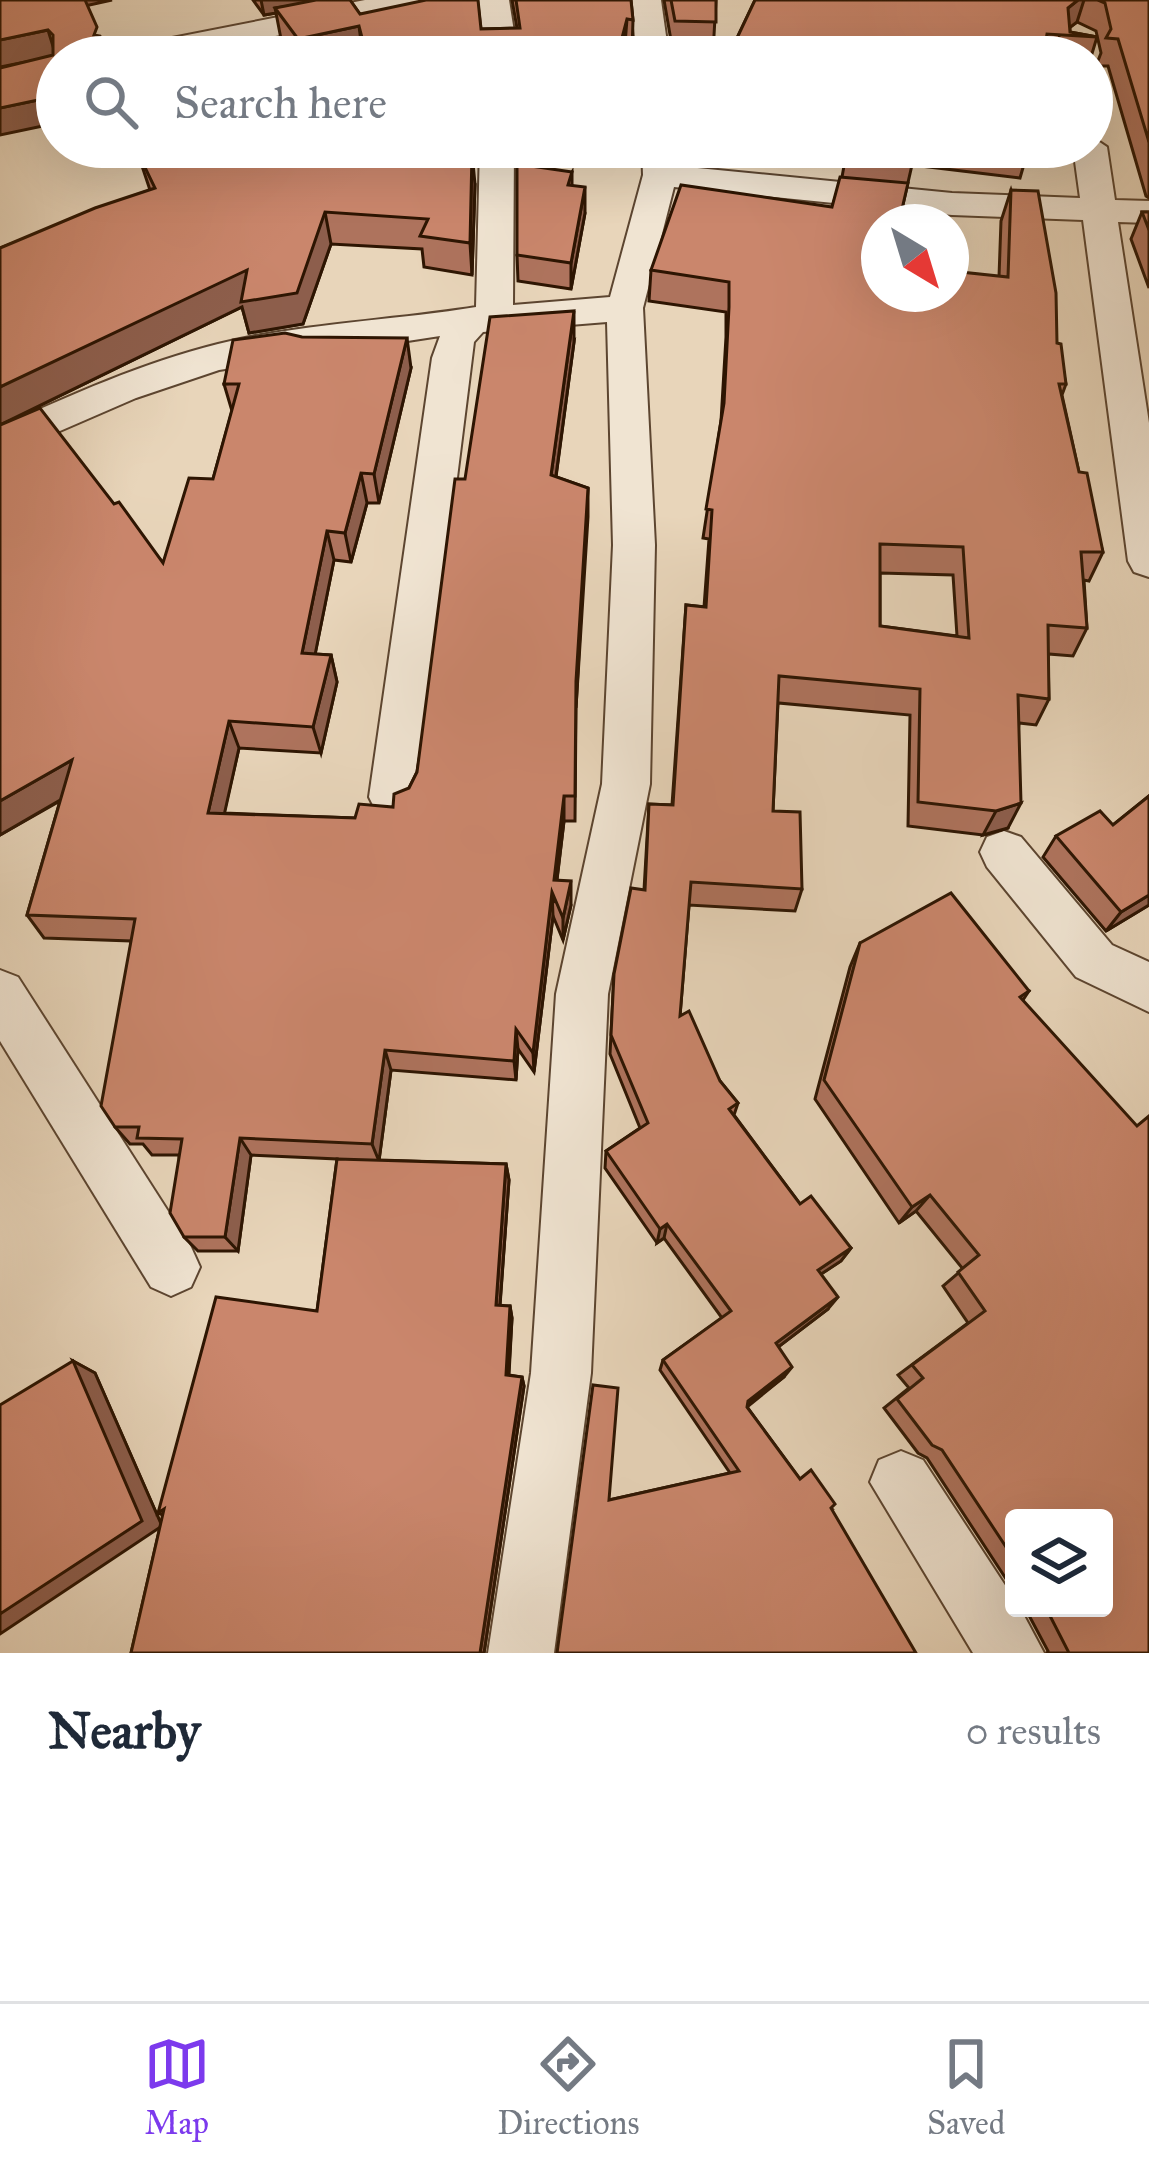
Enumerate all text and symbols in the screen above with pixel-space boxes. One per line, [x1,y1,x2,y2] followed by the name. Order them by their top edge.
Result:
[36,36,1113,168] search box
[78,69,144,135] icon: search
[174,75,387,130] text: Search here
[861,204,969,312] north arrow
[1005,1509,1113,1617] map controls
[1005,1509,1113,1617] button: layers
[48,1700,200,1762] text: Nearby
[966,1707,1101,1755] text: 0 results
[144,2031,210,2143] tab: Map
[497,2031,639,2143] tab: Directions
[927,2031,1005,2143] tab: Saved

